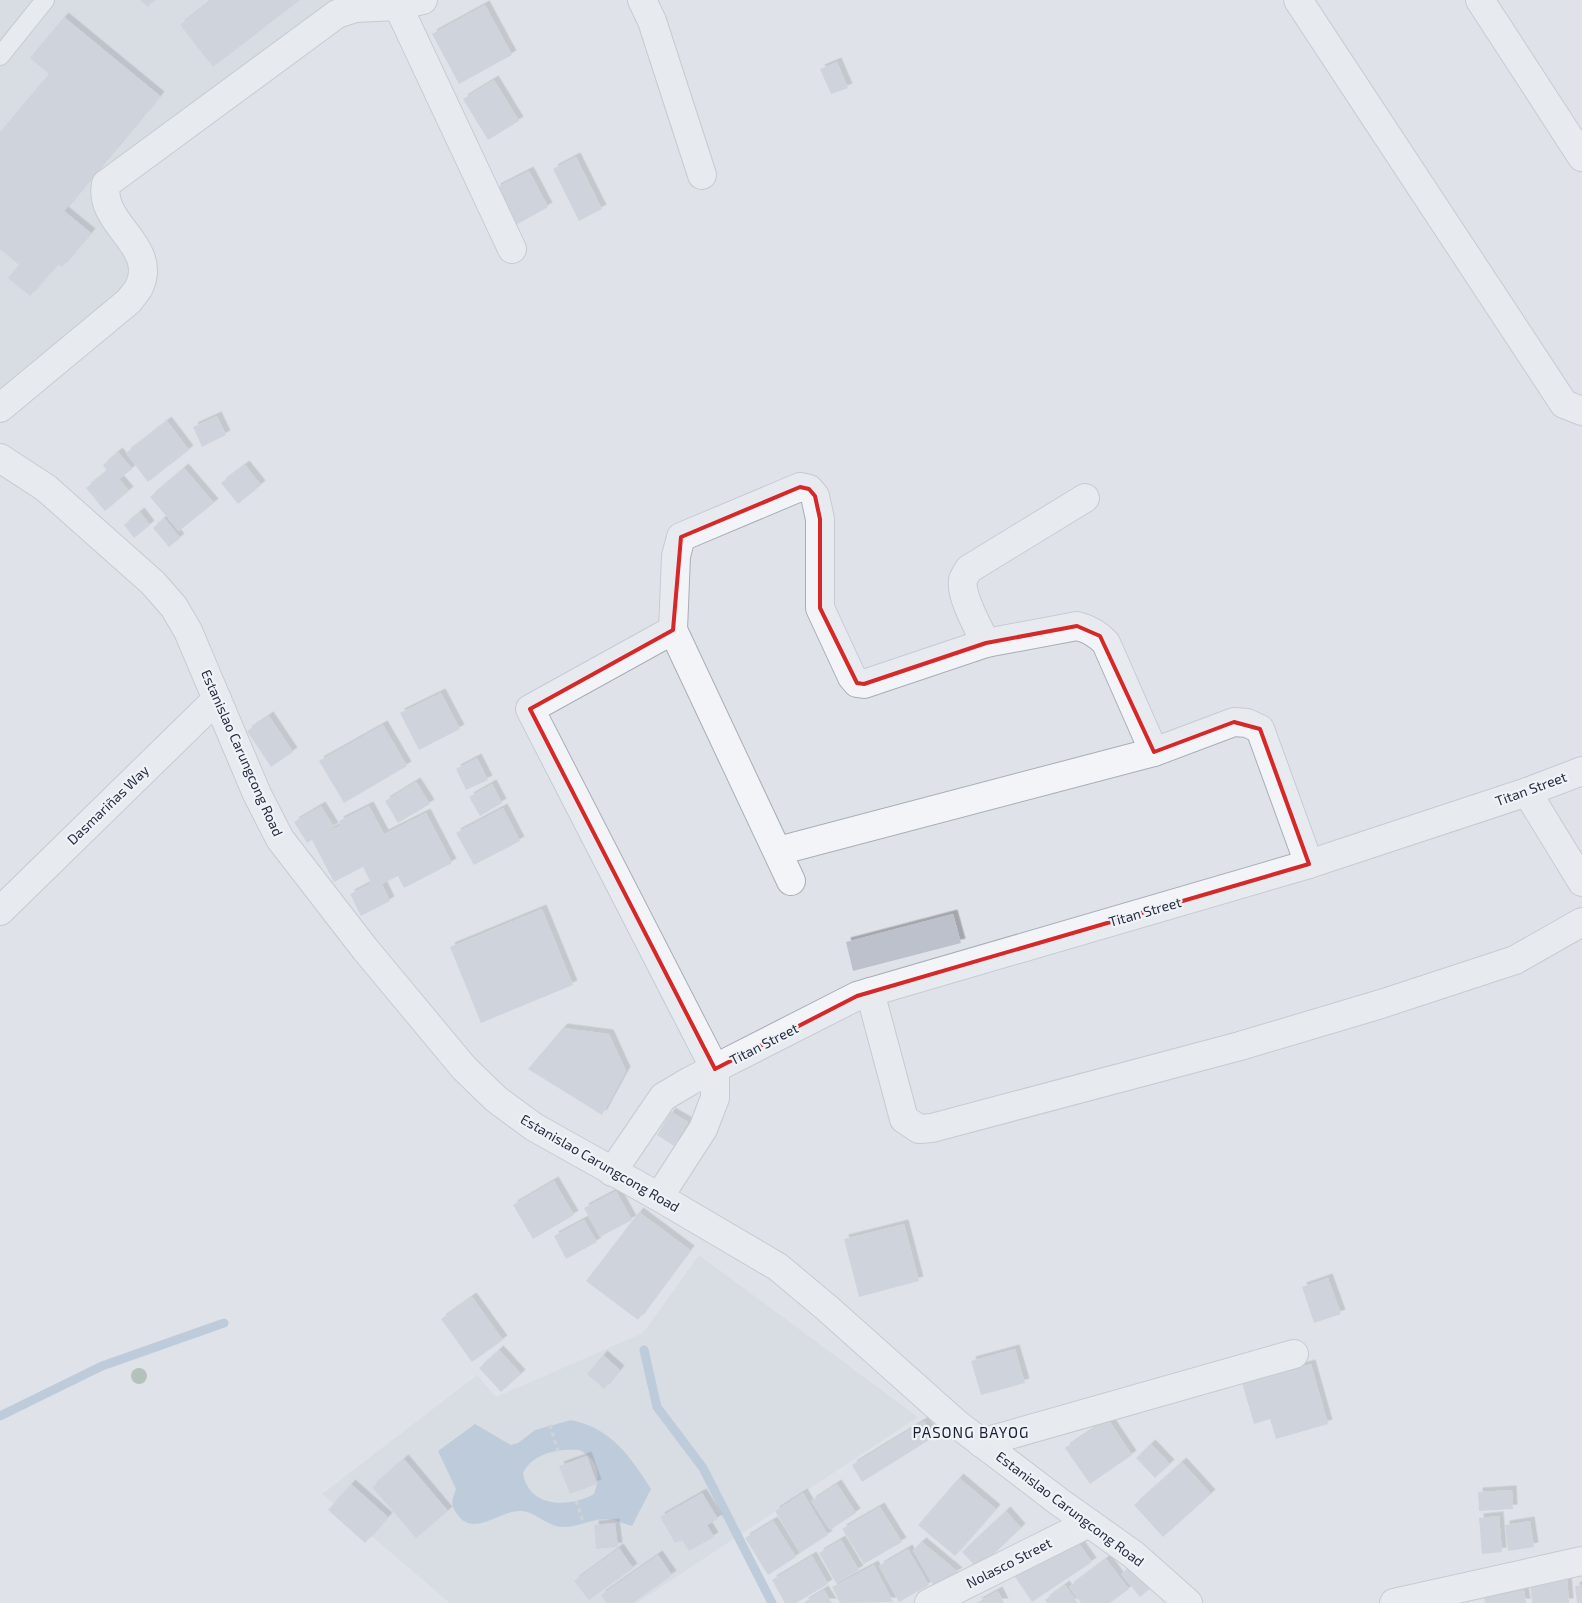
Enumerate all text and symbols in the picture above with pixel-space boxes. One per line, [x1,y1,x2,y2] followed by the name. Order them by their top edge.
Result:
[198,667,287,839] street label: Estanislao Carungcong Road
[63,761,153,848] street label: Dasmariñas Way
[1493,768,1569,809] street label: Titan Street
[1107,893,1183,930] street label: Titan Street
[727,1019,801,1068] street label: Titan Street
[518,1110,683,1215] street label: Estanislao Carungcong Road
[912,1423,1030,1441] district label: PASONG BAYOG
[993,1447,1148,1570] street label: Estanislao Carungcong Road
[963,1534,1054,1591] street label: Nolasco Street

